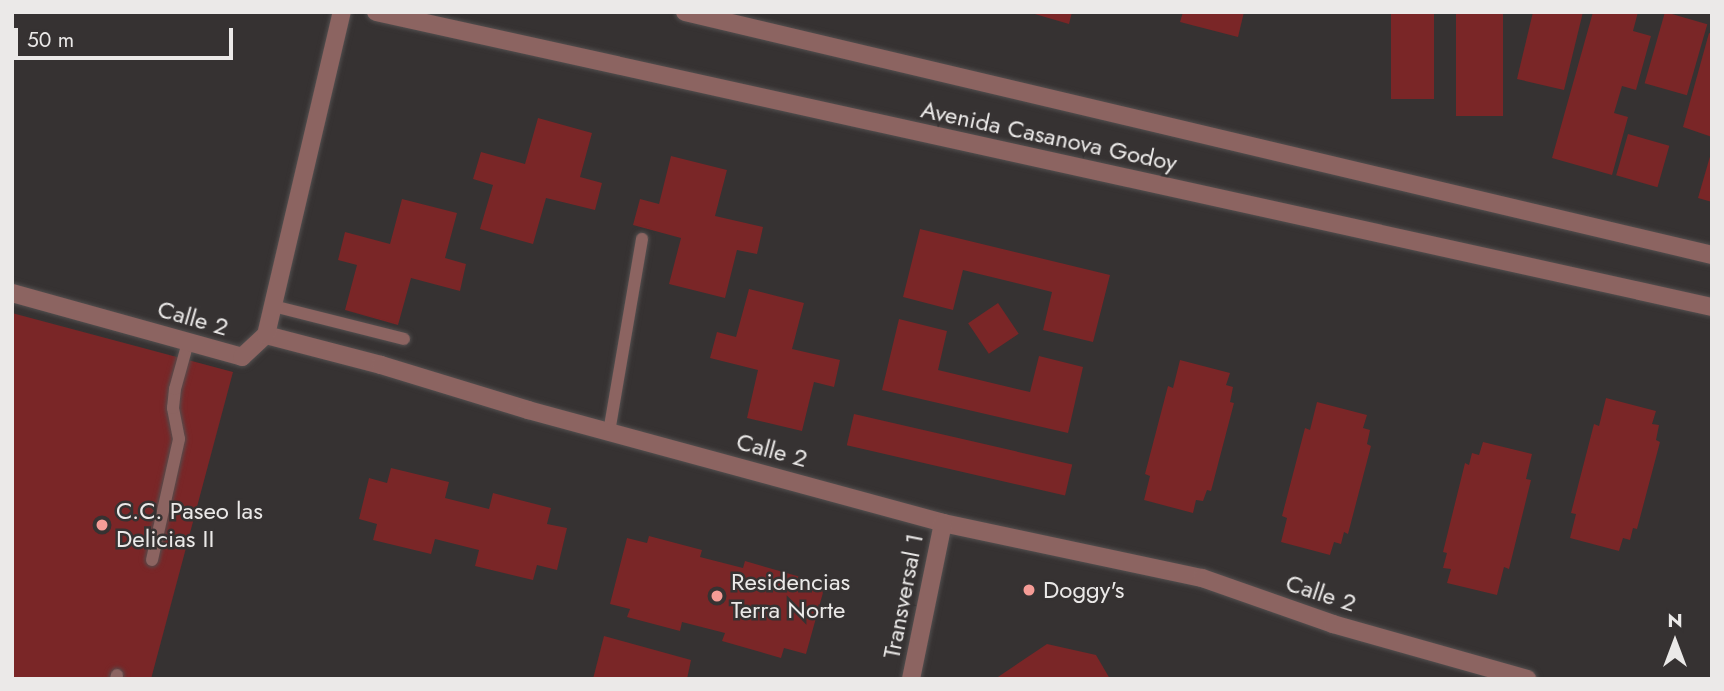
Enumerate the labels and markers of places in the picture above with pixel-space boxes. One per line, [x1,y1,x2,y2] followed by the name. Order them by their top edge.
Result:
[116,497,263,553] place label: C.C. Paseo las Delicias II
[94,517,110,533] marker: C.C. Paseo las Delicias II
[731,568,850,624] place label: Residencias Terra Norte
[1043,576,1124,604] place label: Doggy's
[1021,582,1037,598] marker: Doggy's
[709,588,725,604] marker: Residencias Terra Norte

